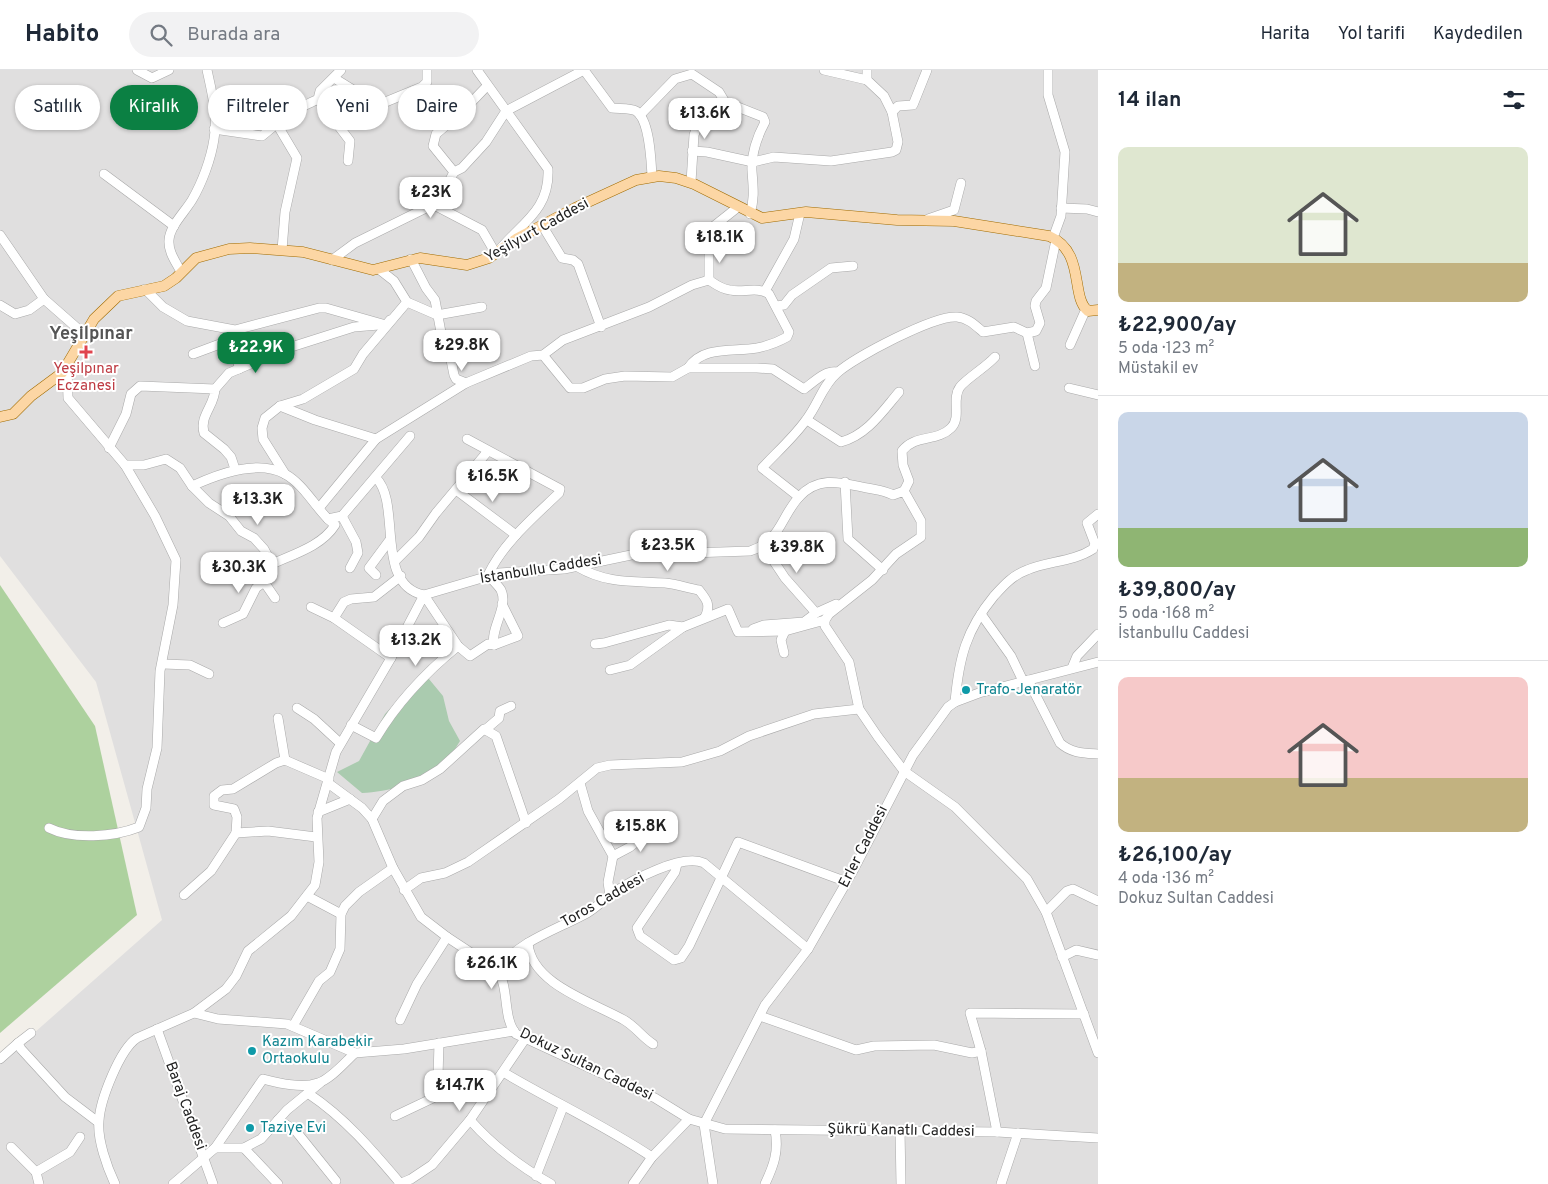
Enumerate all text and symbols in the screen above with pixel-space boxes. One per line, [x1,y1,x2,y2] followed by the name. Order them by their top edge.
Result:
[129,12,479,57] search box
[25,20,99,50] text: Habito
[147,21,175,49] icon: search
[187,23,280,47] text: Burada ara
[1260,23,1310,46] text: Harita
[1338,23,1405,46] text: Yol tarifi
[1433,23,1523,46] text: Kaydedilen
[15,85,100,130] chip: Satılık
[110,85,198,130] chip: Kiralık
[208,85,307,130] chip: Filtreler
[317,85,388,130] chip: Yeni
[398,85,476,130] chip: Daire
[1500,86,1528,114] icon: filters
[1118,87,1181,114] text: 14 ilan
[664,98,746,140] pin: ₺13.6K
[679,104,731,124] text: ₺13.6K
[401,176,461,219] pin: ₺23K
[1278,179,1368,269] icon: home
[410,183,452,203] text: ₺23K
[482,195,592,267] street label: Yeşilyurt Caddesi
[679,222,761,264] pin: ₺18.1K
[696,228,744,248] text: ₺18.1K
[1118,312,1237,339] text: ₺22,900/ay
[49,323,133,346] district label: Yeşilpınar
[421,330,503,372] pin: ₺29.8K
[215,332,297,374] pin: ₺22.9K
[434,336,490,356] text: ₺29.8K
[228,338,284,358] text: ₺22.9K
[1118,339,1214,359] text: 5 oda · 123 m²
[80,346,92,358] marker: Yeşilpınar Eczanesi
[1118,359,1199,379] text: Müstakil ev
[53,360,119,396] place label: Yeşilpınar Eczanesi
[1278,445,1368,535] icon: home
[452,460,534,503] pin: ₺16.5K
[467,467,519,487] text: ₺16.5K
[217,484,299,526] pin: ₺13.3K
[233,490,283,510] text: ₺13.3K
[627,530,709,572] pin: ₺23.5K
[756,532,838,574] pin: ₺39.8K
[641,536,695,556] text: ₺23.5K
[769,538,825,558] text: ₺39.8K
[479,550,603,589] street label: İstanbullu Caddesi
[198,552,280,594] pin: ₺30.3K
[211,558,267,578] text: ₺30.3K
[1118,577,1236,604] text: ₺39,800/ay
[1118,604,1214,624] text: 5 oda · 168 m²
[375,624,457,667] pin: ₺13.2K
[1118,624,1249,644] text: İstanbullu Caddesi
[390,631,442,651] text: ₺13.2K
[976,681,1082,700] place label: Trafo-Jenaratör
[960,684,972,696] marker: Trafo-Jenaratör
[1278,710,1368,800] icon: home
[835,803,893,891] street label: Erler Caddesi
[600,810,682,853] pin: ₺15.8K
[615,817,667,837] text: ₺15.8K
[1118,842,1232,869] text: ₺26,100/ay
[558,869,648,933] street label: Toros Caddesi
[1118,869,1214,889] text: 4 oda · 136 m²
[1118,889,1274,909] text: Dokuz Sultan Caddesi
[451,948,533,990] pin: ₺26.1K
[466,954,518,974] text: ₺26.1K
[516,1024,656,1106] street label: Dokuz Sultan Caddesi
[262,1033,373,1069] place label: Kazım Karabekir Ortaokulu
[246,1045,258,1057] marker: Kazım Karabekir Ortaokulu
[160,1059,210,1153] street label: Baraj Caddesi
[419,1070,501,1112] pin: ₺14.7K
[435,1076,485,1096] text: ₺14.7K
[260,1119,326,1138] place label: Taziye Evi
[827,1120,975,1142] street label: Şükrü Kanatlı Caddesi
[244,1122,256,1134] marker: Taziye Evi

